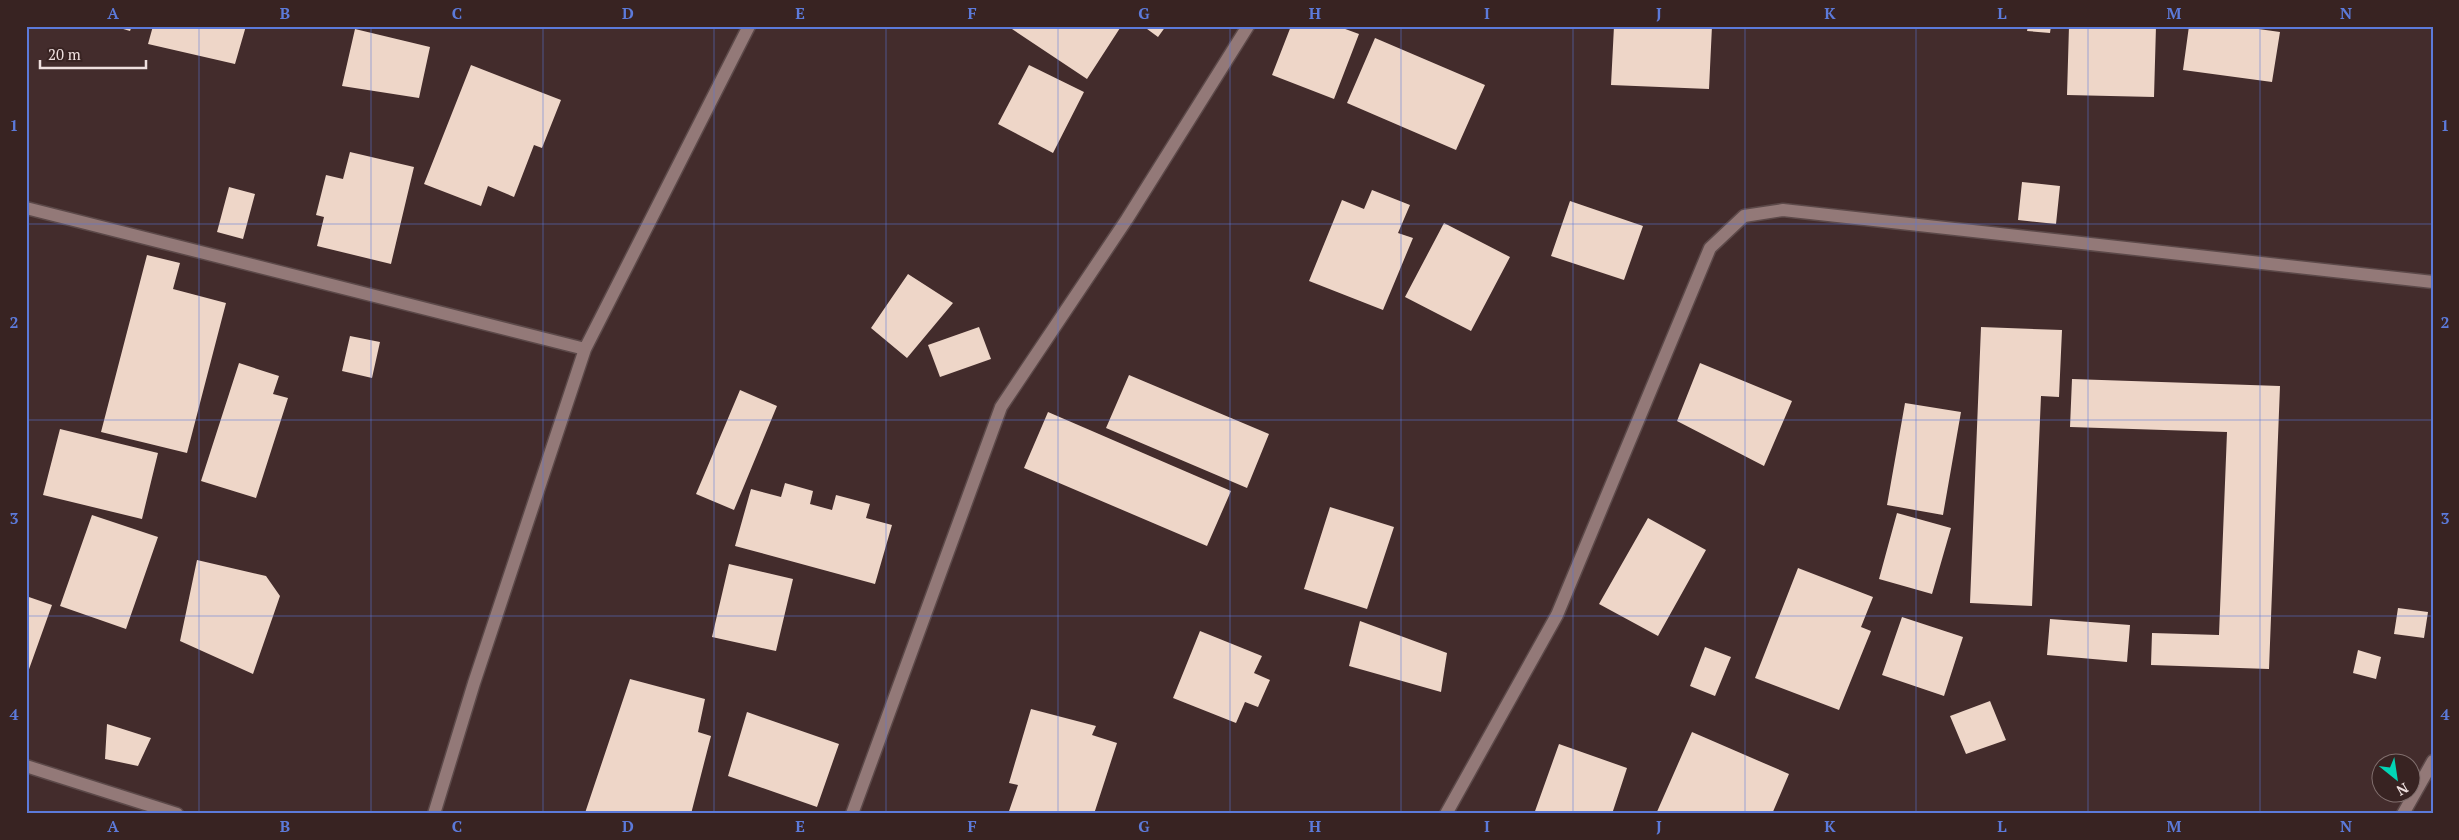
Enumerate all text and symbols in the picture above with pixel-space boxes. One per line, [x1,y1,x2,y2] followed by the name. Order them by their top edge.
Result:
[107,2,119,24] text: A
[280,2,290,24] text: B
[452,2,462,24] text: C
[622,2,634,24] text: D
[795,2,805,24] text: E
[967,2,977,24] text: F
[1138,2,1150,24] text: G
[1309,2,1321,24] text: H
[1484,2,1490,24] text: I
[1656,2,1662,24] text: J
[1824,2,1836,24] text: K
[1997,2,2007,24] text: L
[2167,2,2182,24] text: M
[2340,2,2352,24] text: N
[40,38,146,70] scale bar
[48,44,81,64] text: 20 m
[9,114,19,136] text: 1
[2440,114,2450,136] text: 1
[9,311,19,333] text: 2
[2440,311,2450,333] text: 2
[9,507,19,529] text: 3
[2440,507,2450,529] text: 3
[9,703,19,725] text: 4
[2440,703,2450,725] text: 4
[2372,752,2422,802] north arrow
[2393,779,2412,801] text: N
[107,815,119,837] text: A
[280,815,290,837] text: B
[452,815,462,837] text: C
[622,815,634,837] text: D
[795,815,805,837] text: E
[967,815,977,837] text: F
[1138,815,1150,837] text: G
[1309,815,1321,837] text: H
[1484,815,1490,837] text: I
[1656,815,1662,837] text: J
[1824,815,1836,837] text: K
[1997,815,2007,837] text: L
[2167,815,2182,837] text: M
[2340,815,2352,837] text: N

